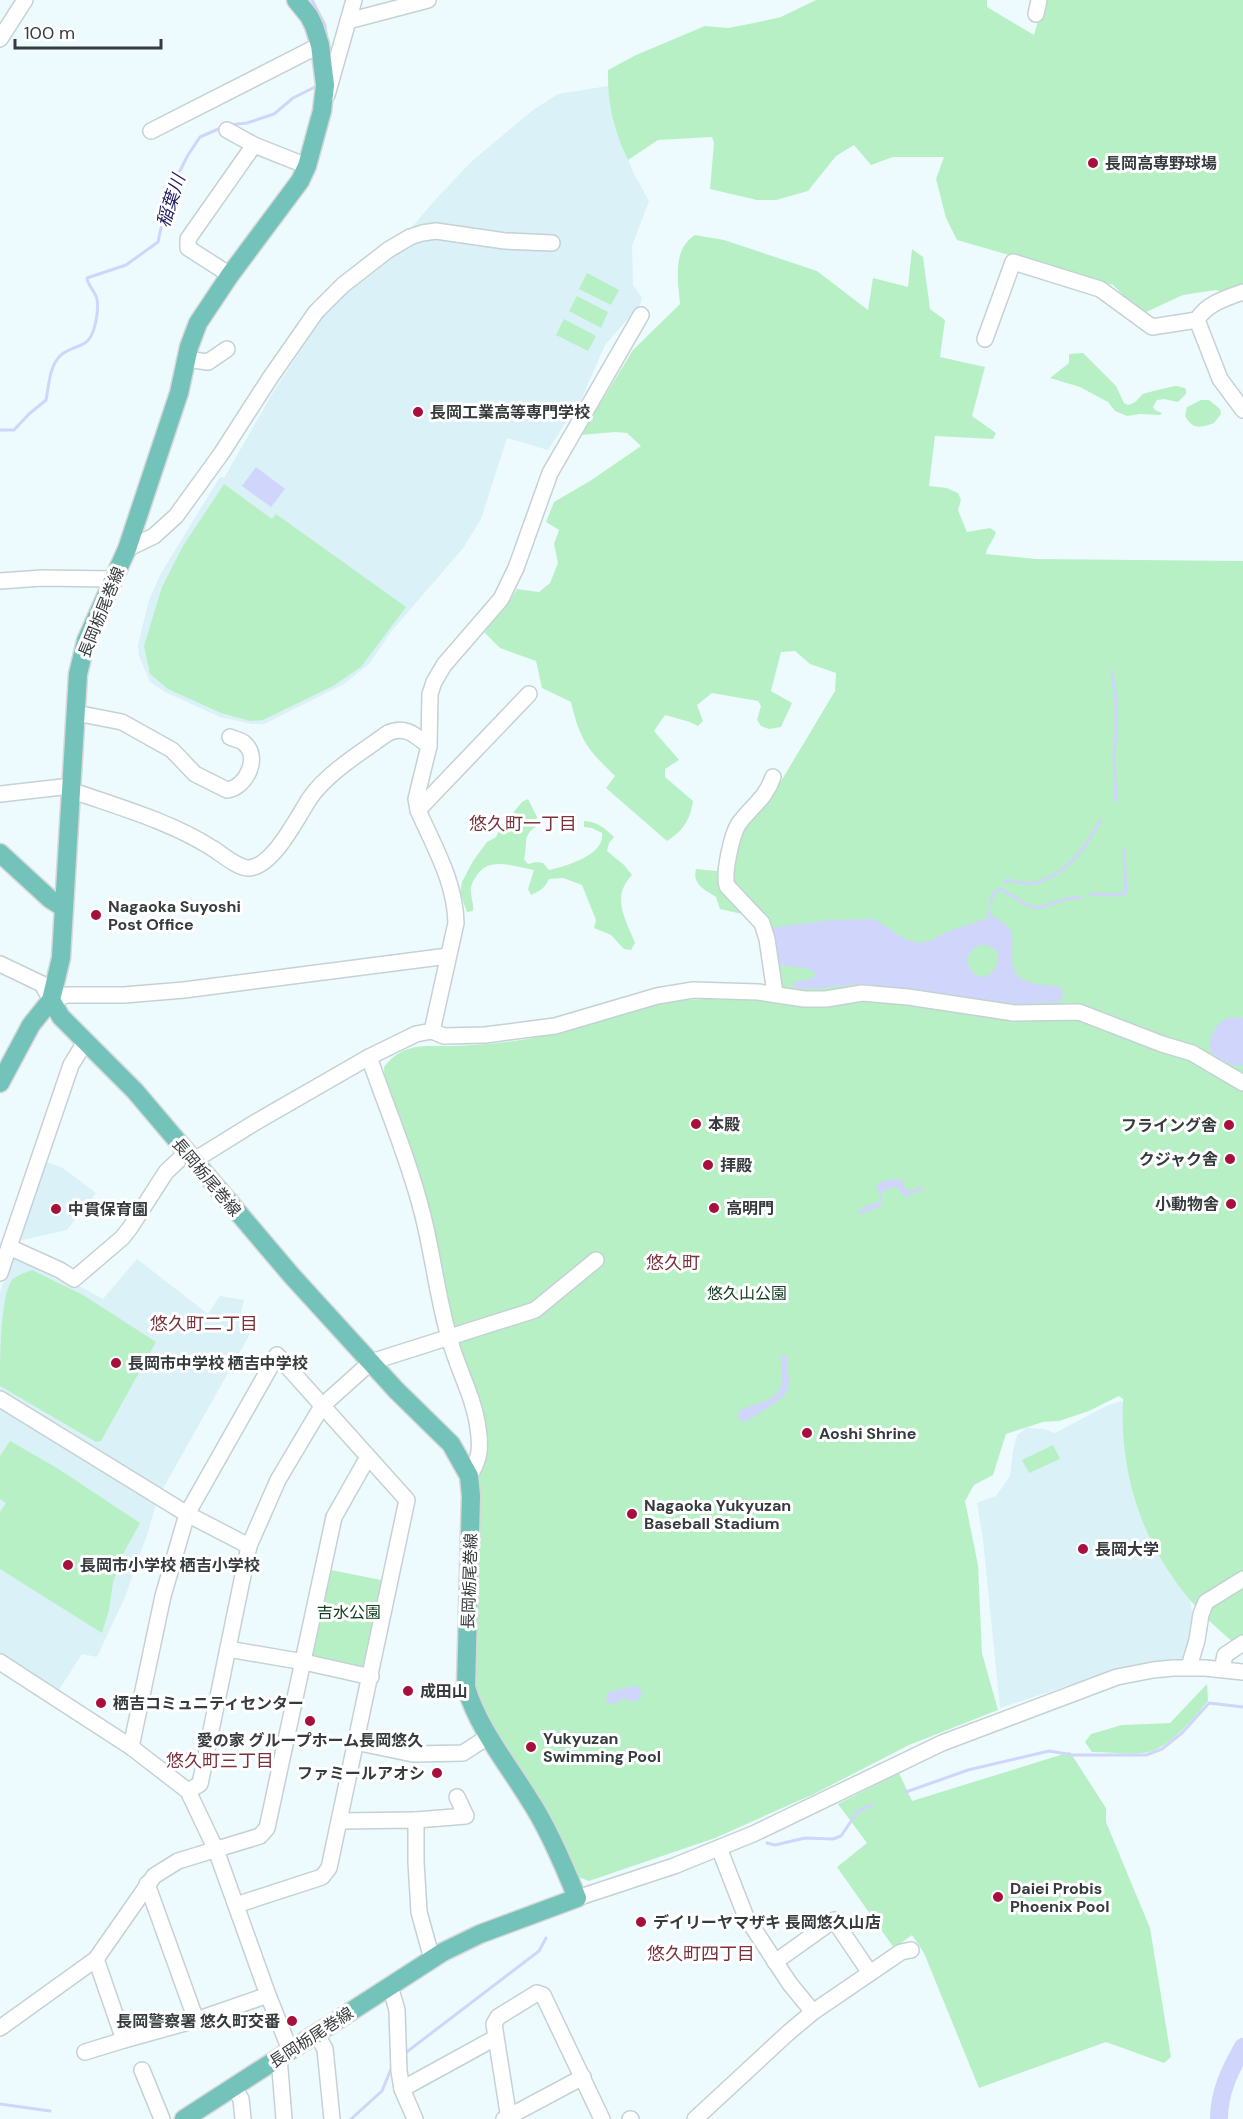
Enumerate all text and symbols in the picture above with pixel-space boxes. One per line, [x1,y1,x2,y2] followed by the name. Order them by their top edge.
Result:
[15,12,160,50] scale bar
[24,21,75,45] text: 100 m
[1105,153,1217,174] place label: 長岡高専野球場
[1086,156,1100,170] marker: 長岡高専野球場
[151,170,191,230] water label: 稲葉川
[430,402,590,423] place label: 長岡工業高等専門学校
[411,405,425,419] marker: 長岡工業高等専門学校
[74,564,129,661] street label: 長岡栃尾巻線
[469,812,577,836] district label: 悠久町一丁目
[108,896,241,935] place label: Nagaoka Suyoshi Post Office
[89,908,103,922] marker: Nagaoka Suyoshi Post Office
[708,1114,740,1135] place label: 本殿
[1121,1115,1217,1136] place label: フライング舎
[689,1117,703,1131] marker: 本殿
[1222,1118,1236,1132] marker: フライング舎
[168,1134,246,1221] street label: 長岡栃尾巻線
[1139,1149,1218,1170] place label: クジャク舎
[1223,1152,1237,1166] marker: クジャク舎
[720,1155,752,1176] place label: 拝殿
[701,1158,715,1172] marker: 拝殿
[1155,1194,1219,1215] place label: 小動物舎
[1224,1197,1238,1211] marker: 小動物舎
[726,1198,774,1219] place label: 高明門
[68,1199,148,1220] place label: 中貫保育園
[707,1201,721,1215] marker: 高明門
[49,1202,63,1216] marker: 中貫保育園
[646,1251,700,1275] district label: 悠久町
[707,1283,787,1304] park label: 悠久山公園
[150,1312,258,1336] district label: 悠久町二丁目
[128,1353,308,1374] place label: 長岡市中学校 栖吉中学校
[109,1356,123,1370] marker: 長岡市中学校 栖吉中学校
[819,1423,916,1444] place label: Aoshi Shrine
[800,1426,814,1440] marker: Aoshi Shrine
[644,1495,791,1534] place label: Nagaoka Yukyuzan Baseball Stadium
[625,1507,639,1521] marker: Nagaoka Yukyuzan Baseball Stadium
[457,1533,482,1629] street label: 長岡栃尾巻線
[1095,1539,1159,1560] place label: 長岡大学
[1076,1542,1090,1556] marker: 長岡大学
[80,1555,260,1576] place label: 長岡市小学校 栖吉小学校
[61,1558,75,1572] marker: 長岡市小学校 栖吉小学校
[317,1602,381,1623] park label: 吉水公園
[420,1681,468,1702] place label: 成田山
[401,1684,415,1698] marker: 成田山
[113,1693,304,1714] place label: 栖吉コミュニティセンター
[94,1696,108,1710] marker: 栖吉コミュニティセンター
[303,1714,317,1728] marker: 愛の家 グループホーム長岡悠久
[543,1728,661,1767] place label: Yukyuzan Swimming Pool
[197,1730,423,1751] place label: 愛の家 グループホーム長岡悠久
[524,1740,538,1754] marker: Yukyuzan Swimming Pool
[166,1749,274,1773] district label: 悠久町三丁目
[297,1763,425,1784] place label: ファミールアオシ
[430,1766,444,1780] marker: ファミールアオシ
[1010,1878,1109,1917] place label: Daiei Probis Phoenix Pool
[991,1890,1005,1904] marker: Daiei Probis Phoenix Pool
[653,1912,881,1933] place label: デイリーヤマザキ 長岡悠久山店
[634,1915,648,1929] marker: デイリーヤマザキ 長岡悠久山店
[647,1942,755,1966] district label: 悠久町四丁目
[265,2002,357,2072] street label: 長岡栃尾巻線
[116,2011,280,2032] place label: 長岡警察署 悠久町交番
[285,2014,299,2028] marker: 長岡警察署 悠久町交番

